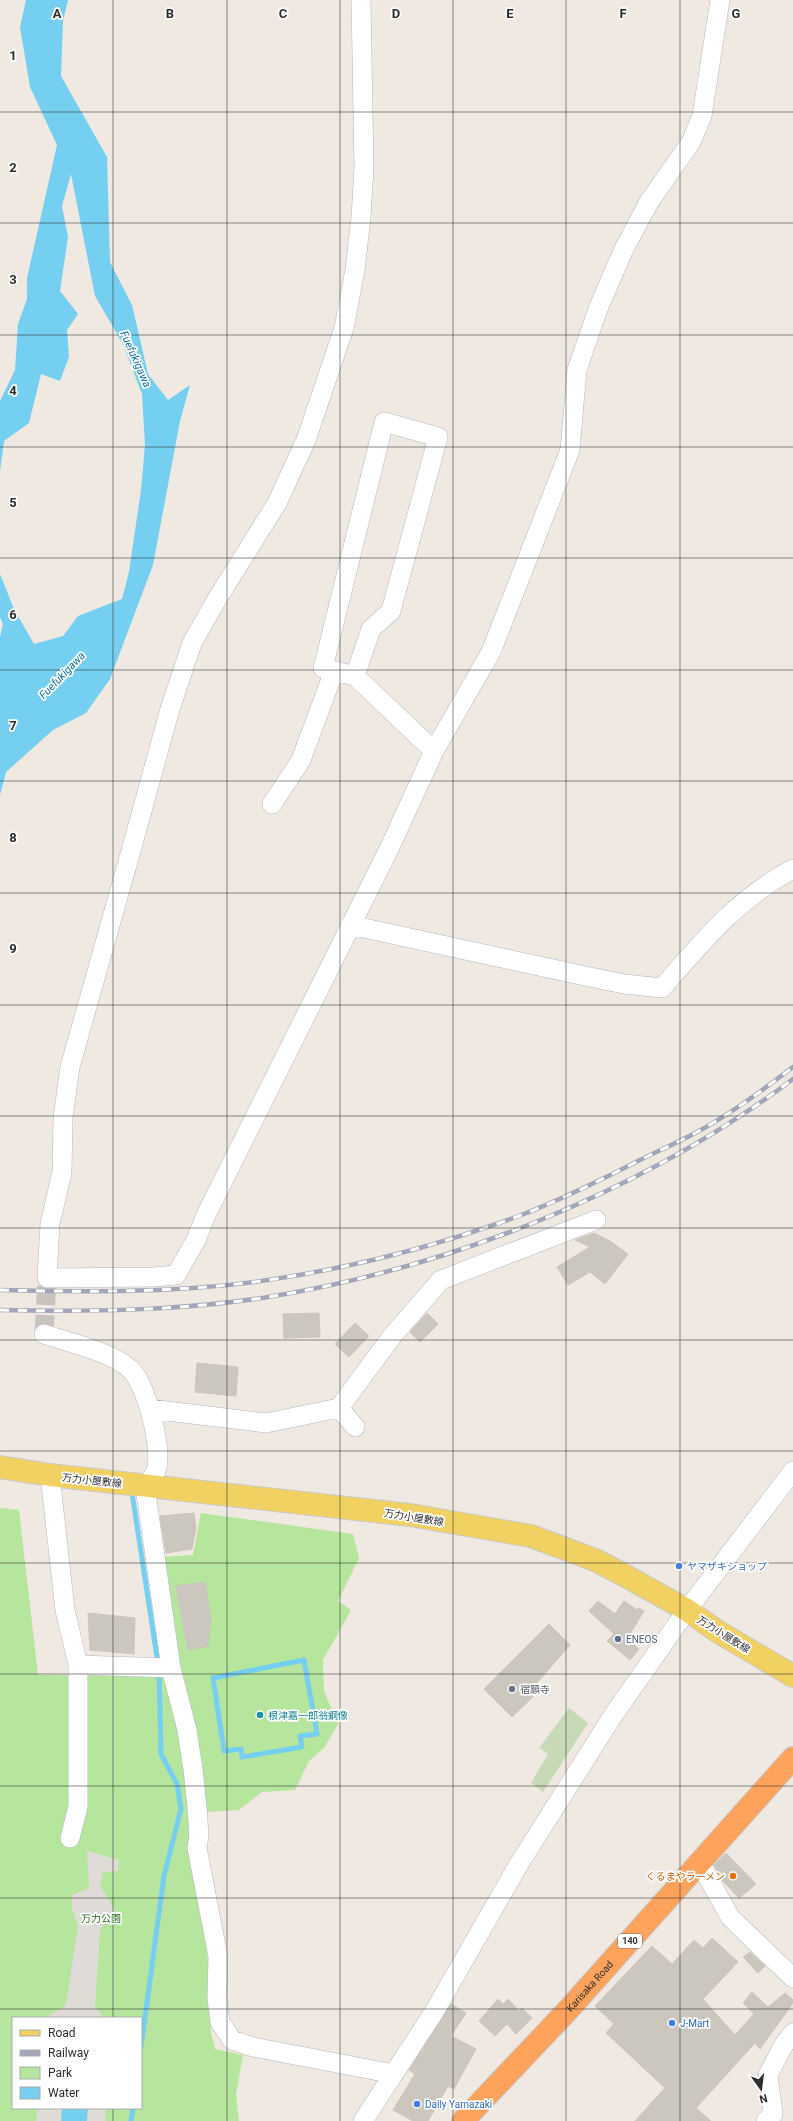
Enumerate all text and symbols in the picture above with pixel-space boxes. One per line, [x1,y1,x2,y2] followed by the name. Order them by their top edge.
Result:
[53,6,62,21] text: A
[166,6,174,21] text: B
[279,6,288,21] text: C
[392,6,400,21] text: D
[506,6,514,21] text: E
[619,6,627,21] text: F
[732,6,741,21] text: G
[9,48,17,63] text: 1
[9,160,17,175] text: 2
[9,272,17,287] text: 3
[117,329,154,390] water label: Fuefukigawa
[9,383,17,398] text: 4
[9,495,17,510] text: 5
[9,607,17,622] text: 6
[37,649,88,702] water label: Fuefukigawa
[9,718,17,733] text: 7
[9,830,17,845] text: 8
[9,941,17,956] text: 9
[62,1472,122,1489] street label: 万力小屋敷線
[383,1507,444,1528] street label: 万力小屋敷線
[674,1561,684,1571] marker: ヤマザキショップ
[687,1561,767,1572] place label: ヤマザキショップ
[695,1614,752,1655] street label: 万力小屋敷線
[613,1634,623,1644] marker: ENEOS
[626,1634,657,1645] place label: ENEOS
[507,1684,517,1694] marker: 宿願寺
[520,1684,550,1695] place label: 宿願寺
[255,1710,265,1720] marker: 根津嘉一郎翁銅像
[268,1710,348,1721] place label: 根津嘉一郎翁銅像
[646,1871,725,1882] place label: くるまやラーメン
[728,1871,738,1881] marker: くるまやラーメン
[81,1913,121,1924] park label: 万力公園
[618,1934,642,1948] road number: 140
[564,1959,615,2014] street label: Karisaka Road
[12,2017,142,2109] legend
[667,2018,677,2028] marker: J-Mart
[680,2018,709,2029] place label: J-Mart
[48,2026,76,2040] text: Road
[48,2046,89,2060] text: Railway
[48,2066,73,2080] text: Park
[741,2069,781,2109] north arrow
[48,2086,79,2100] text: Water
[758,2091,769,2106] text: N
[412,2099,422,2109] marker: Daily Yamazaki
[425,2099,492,2110] place label: Daily Yamazaki

